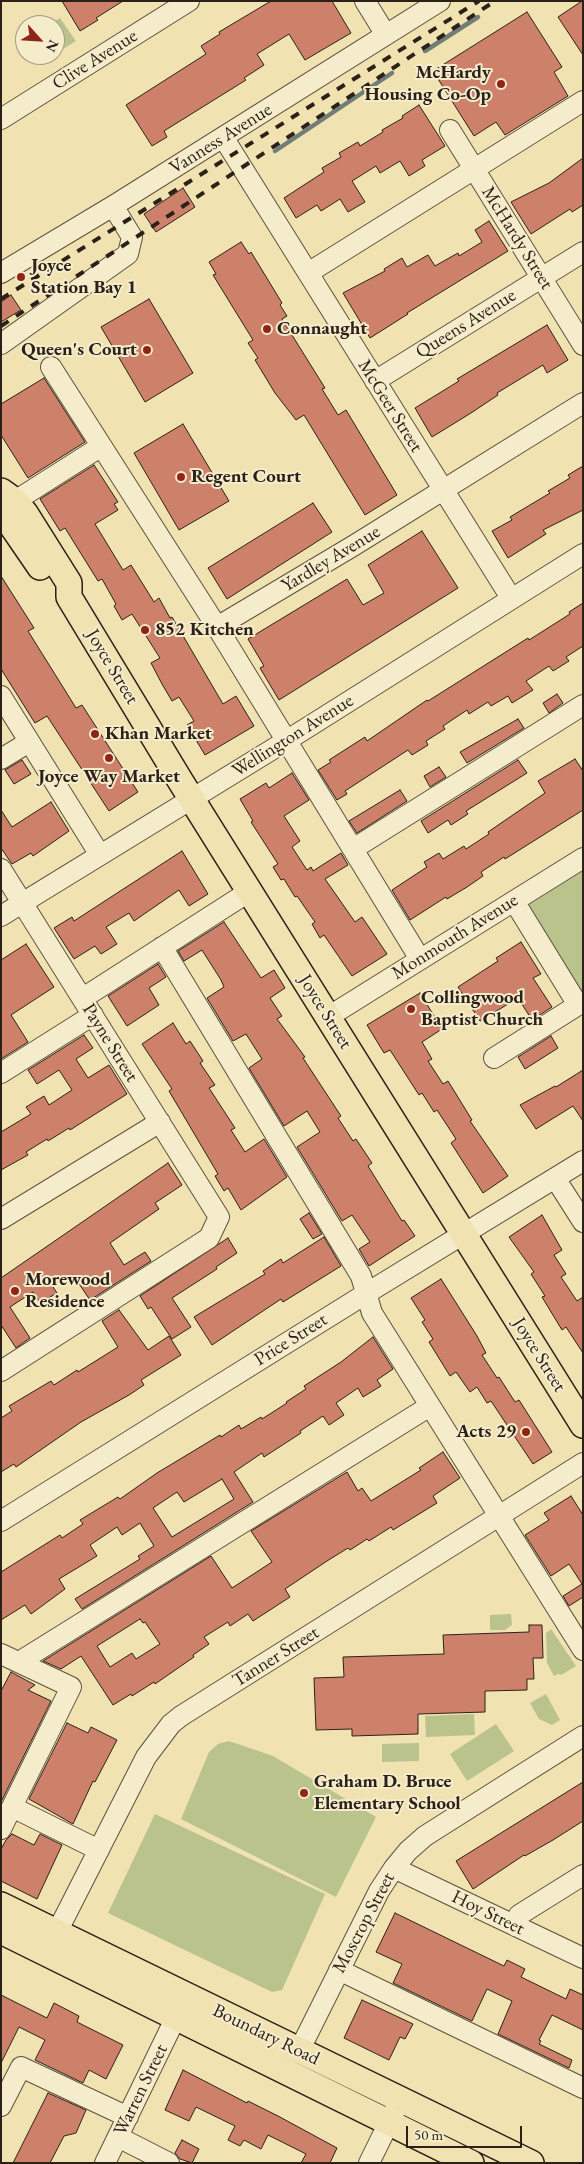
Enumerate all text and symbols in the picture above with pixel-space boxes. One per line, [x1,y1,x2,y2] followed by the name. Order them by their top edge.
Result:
[15,15,65,65] north arrow
[48,25,142,95] street label: Clive Avenue
[42,37,63,55] text: N
[365,62,491,106] place label: McHardy Housing Co-Op
[495,78,507,90] marker: McHardy Housing Co-Op
[166,98,276,180] street label: Vanness Avenue
[476,182,558,294] street label: McHardy Street
[31,255,137,299] place label: Joyce Station Bay 1
[15,271,27,283] marker: Joyce Station Bay 1
[412,284,520,364] street label: Queens Avenue
[277,318,367,340] place label: Connaught
[261,323,273,335] marker: Connaught
[21,339,137,361] place label: Queen's Court
[141,344,153,356] marker: Queen's Court
[353,356,427,456] street label: McGeer Street
[191,466,301,488] place label: Regent Court
[175,471,187,483] marker: Regent Court
[277,521,385,597] street label: Yardley Avenue
[155,619,254,641] place label: 852 Kitchen
[139,624,151,636] marker: 852 Kitchen
[81,625,143,709] street label: Joyce Street
[228,690,358,782] street label: Wellington Avenue
[105,723,212,745] place label: Khan Market
[89,728,101,740] marker: Khan Market
[103,752,115,764] marker: Joyce Way Market
[38,766,180,788] place label: Joyce Way Market
[388,889,522,985] street label: Monmouth Avenue
[293,971,357,1053] street label: Joyce Street
[421,987,543,1031] place label: Collingwood Baptist Church
[77,1000,143,1086] street label: Payne Street
[405,1003,417,1015] marker: Collingwood Baptist Church
[25,1269,111,1313] place label: Morewood Residence
[9,1285,21,1297] marker: Morewood Residence
[250,1309,332,1371] street label: Price Street
[507,1314,571,1396] street label: Joyce Street
[456,1421,516,1443] place label: Acts 29
[520,1426,532,1438] marker: Acts 29
[229,1621,323,1693] street label: Tanner Street
[314,1771,461,1815] place label: Graham D. Bruce Elementary School
[298,1787,310,1799] marker: Graham D. Bruce Elementary School
[328,1869,400,1977] street label: Moscrop Street
[448,1886,528,1940] street label: Hoy Street
[209,1999,323,2071] street label: Boundary Road
[109,2041,173,2139] street label: Warren Street
[409,2116,525,2148] scale bar
[414,2125,443,2144] text: 50 m

